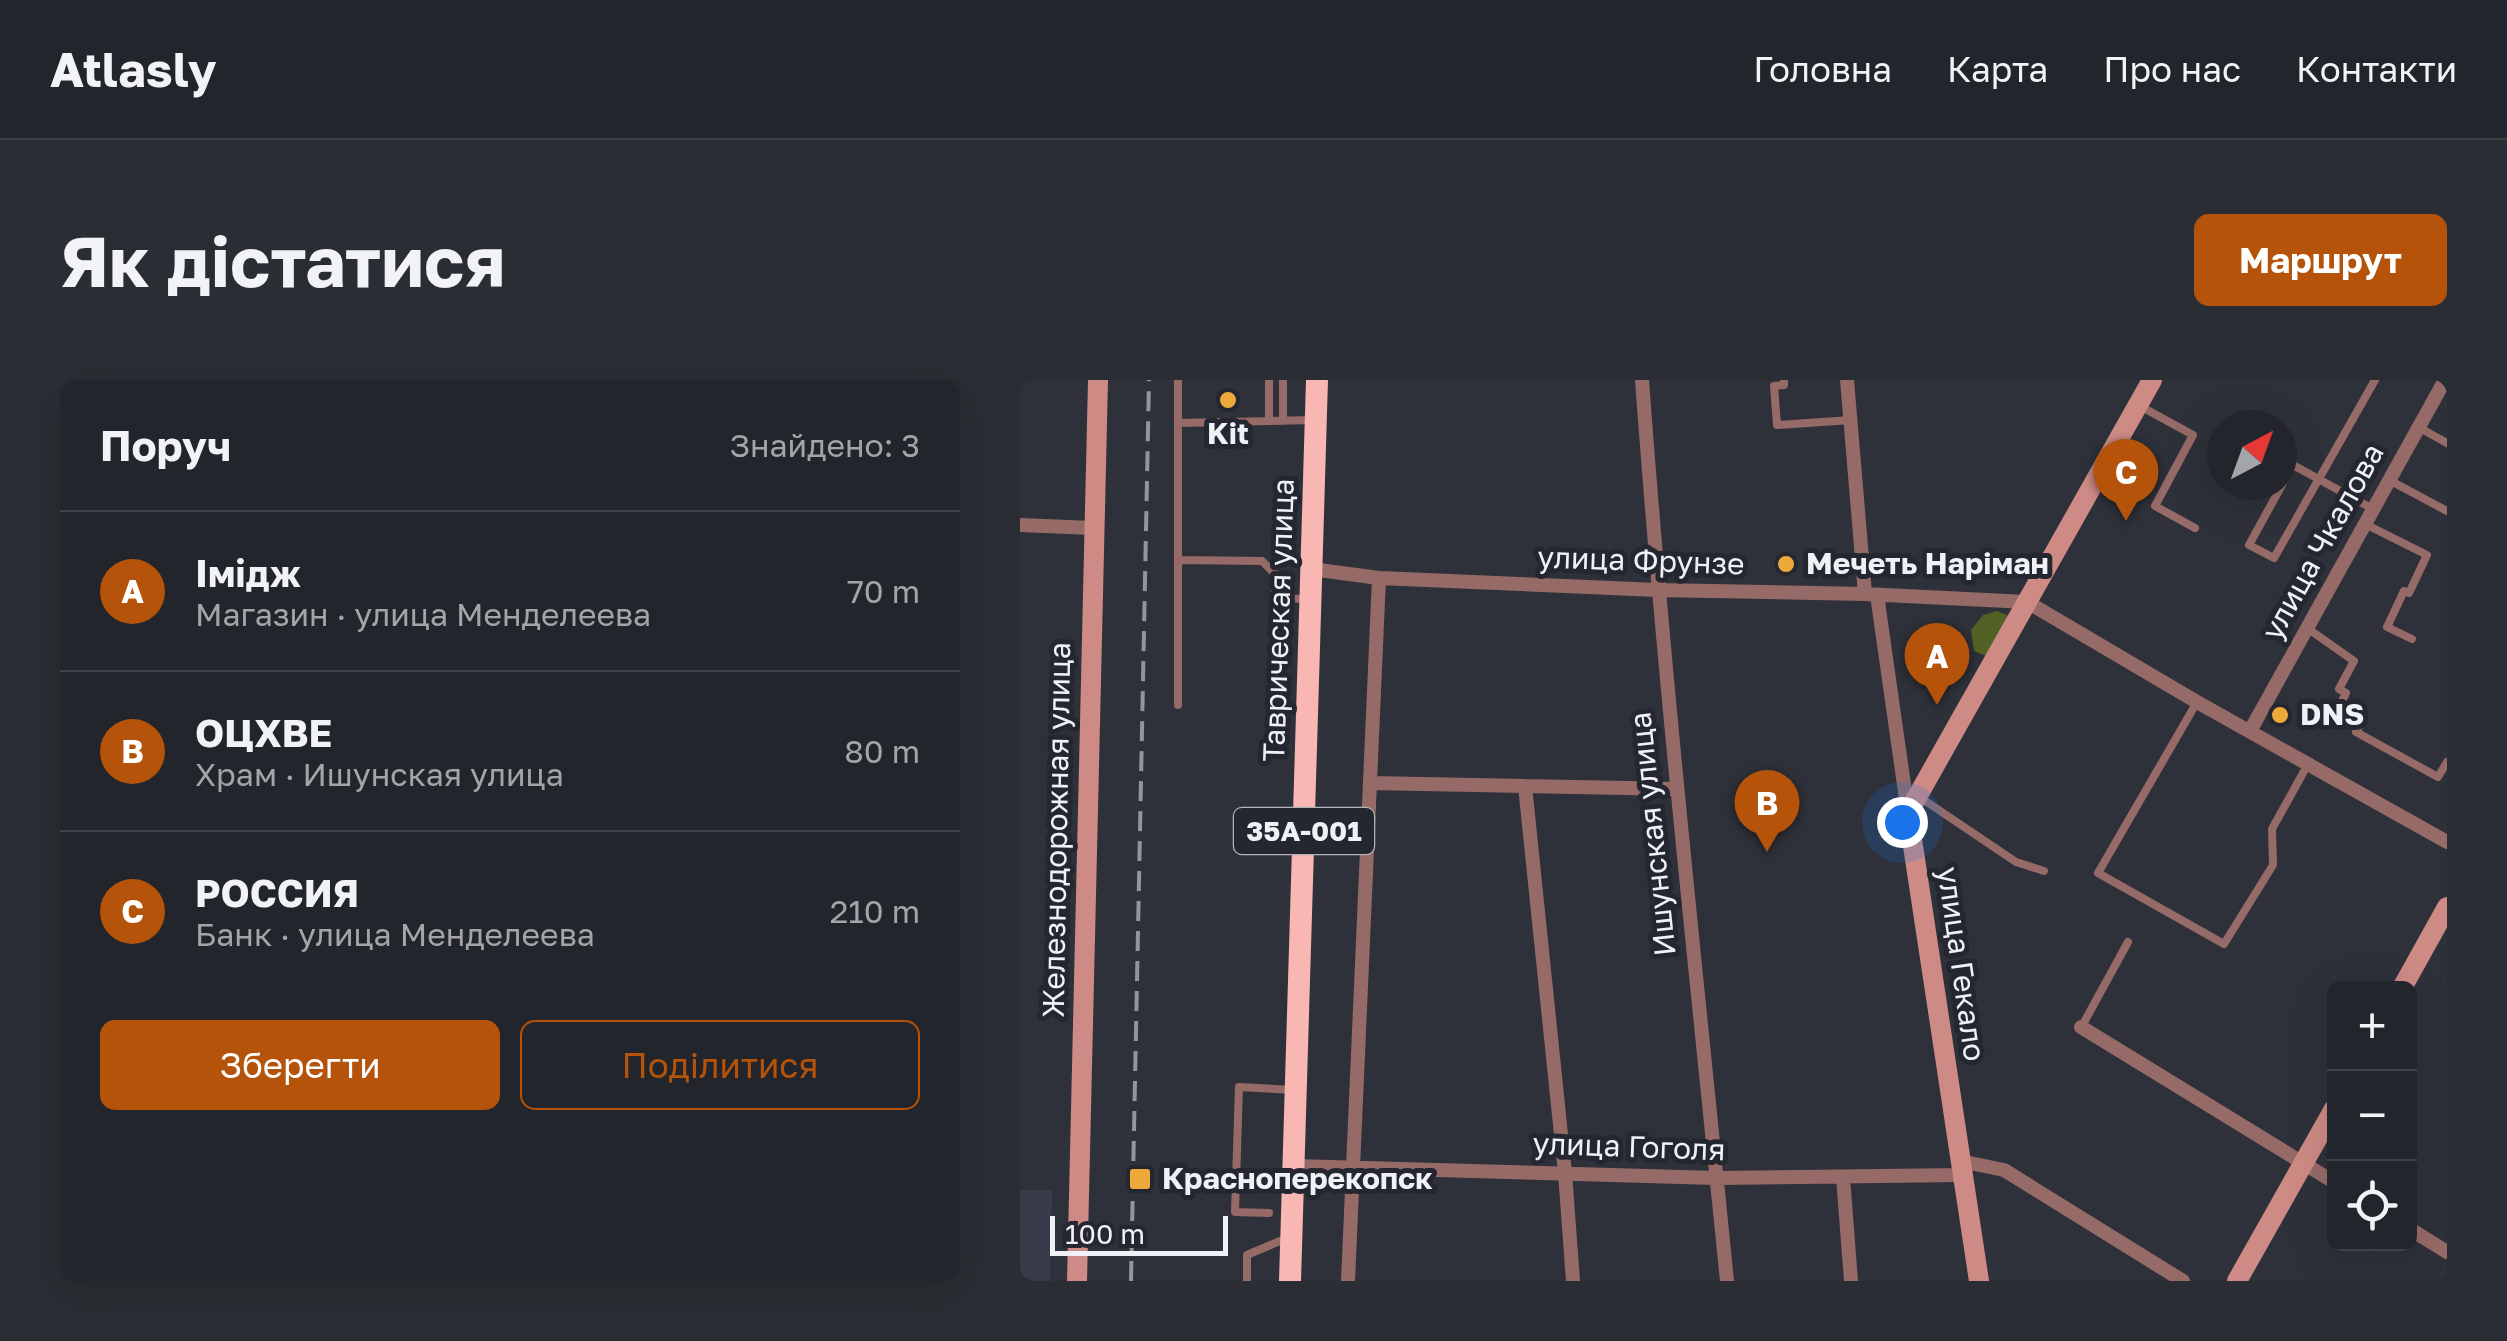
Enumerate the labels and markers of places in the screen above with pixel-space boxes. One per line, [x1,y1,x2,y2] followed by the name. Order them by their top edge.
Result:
[1217,389,1239,411] marker: Kit
[1207,415,1249,451] place label: Kit
[2094,438,2158,521] pin: C
[1806,545,2049,581] place label: Мечеть Наріман
[1775,553,1797,575] marker: Мечеть Наріман
[1904,622,1970,705] pin: A
[2300,696,2364,732] place label: DNS
[2269,704,2291,726] marker: DNS
[1734,770,1800,852] pin: B
[1162,1160,1433,1196] place label: Красноперекопск
[1127,1166,1153,1192] marker: Красноперекопск

